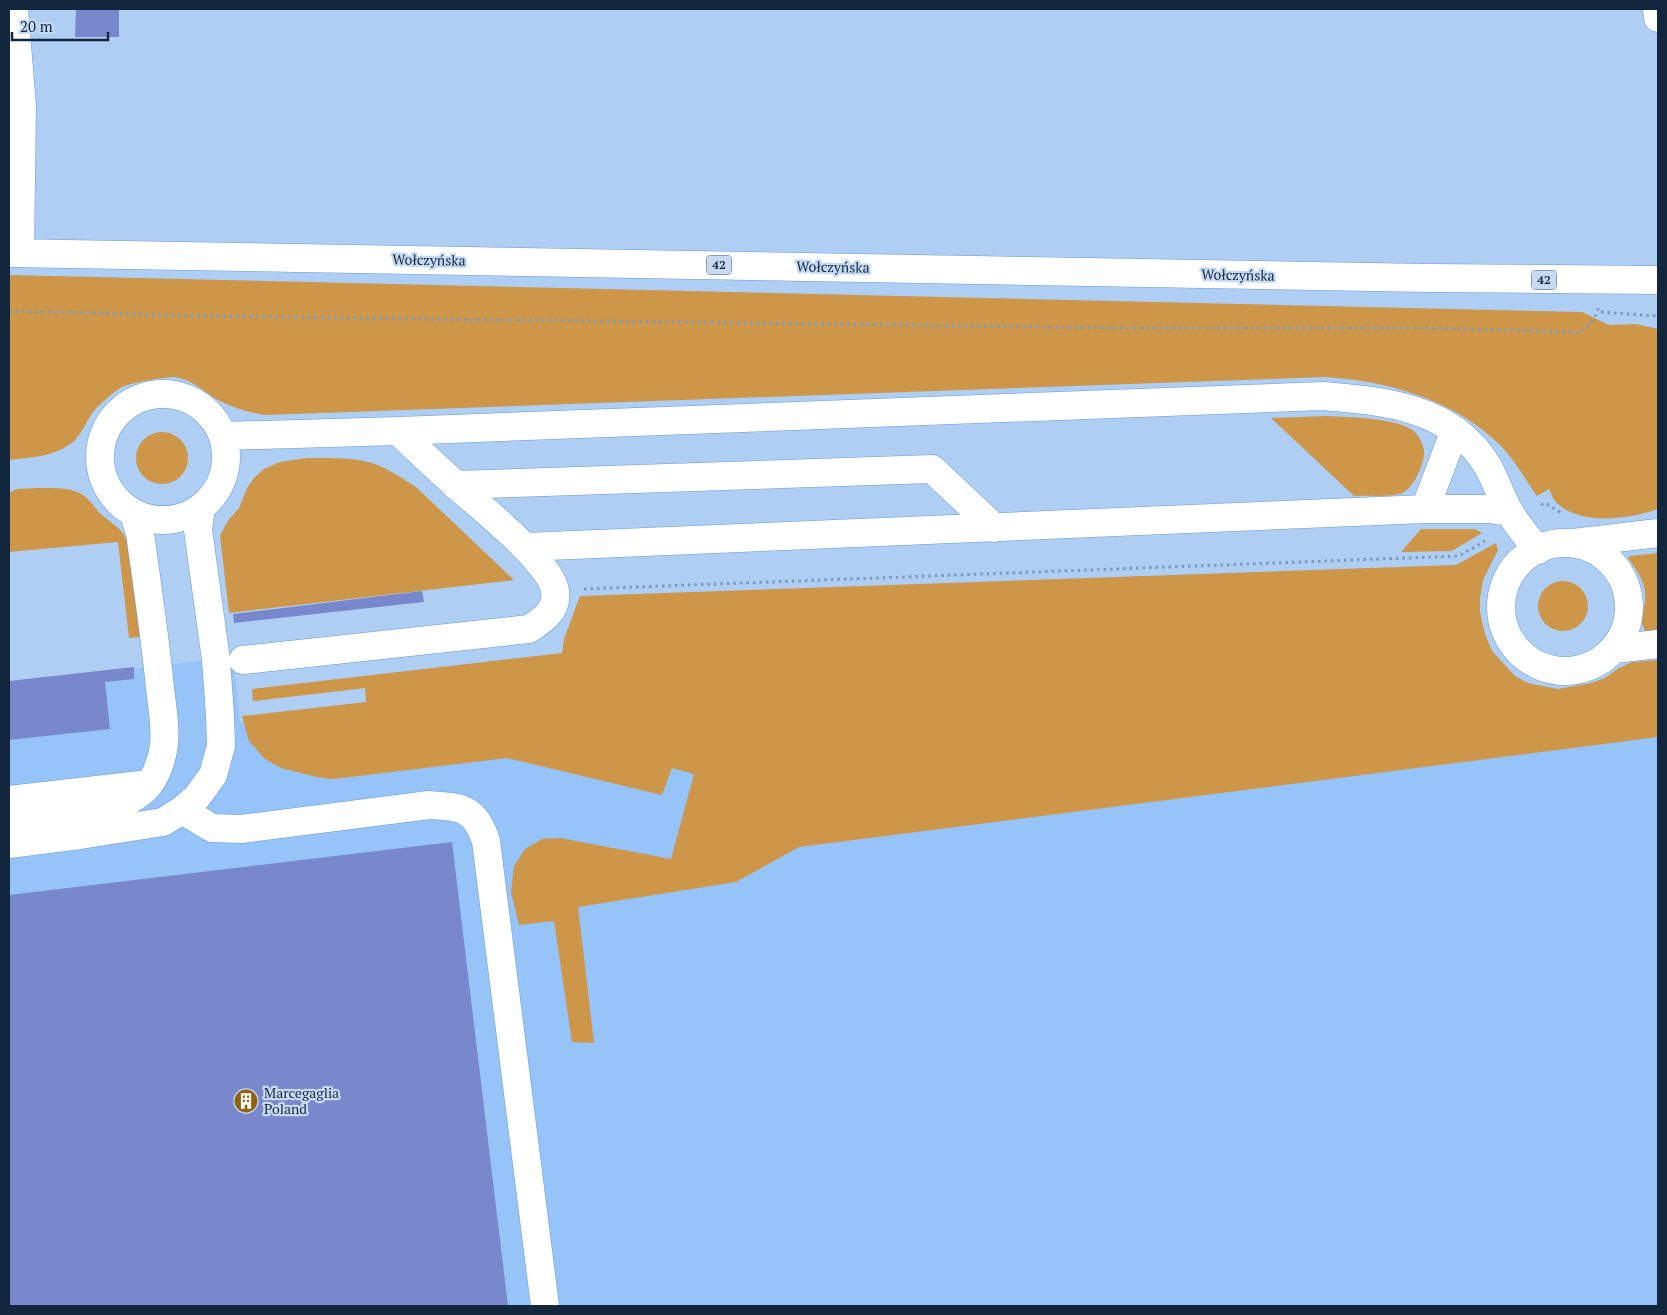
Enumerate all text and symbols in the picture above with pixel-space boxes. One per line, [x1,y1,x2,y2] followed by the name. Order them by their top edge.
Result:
[12,10,109,42] scale bar
[20,16,53,36] text: 20 m
[392,249,466,270] street label: Wołczyńska
[706,256,732,274] road number: 42
[796,256,870,277] street label: Wołczyńska
[1201,264,1275,285] street label: Wołczyńska
[1532,270,1556,290] road number: 42
[264,1083,339,1118] place label: Marcegaglia Poland
[233,1088,259,1114] building icon: Marcegaglia Poland

